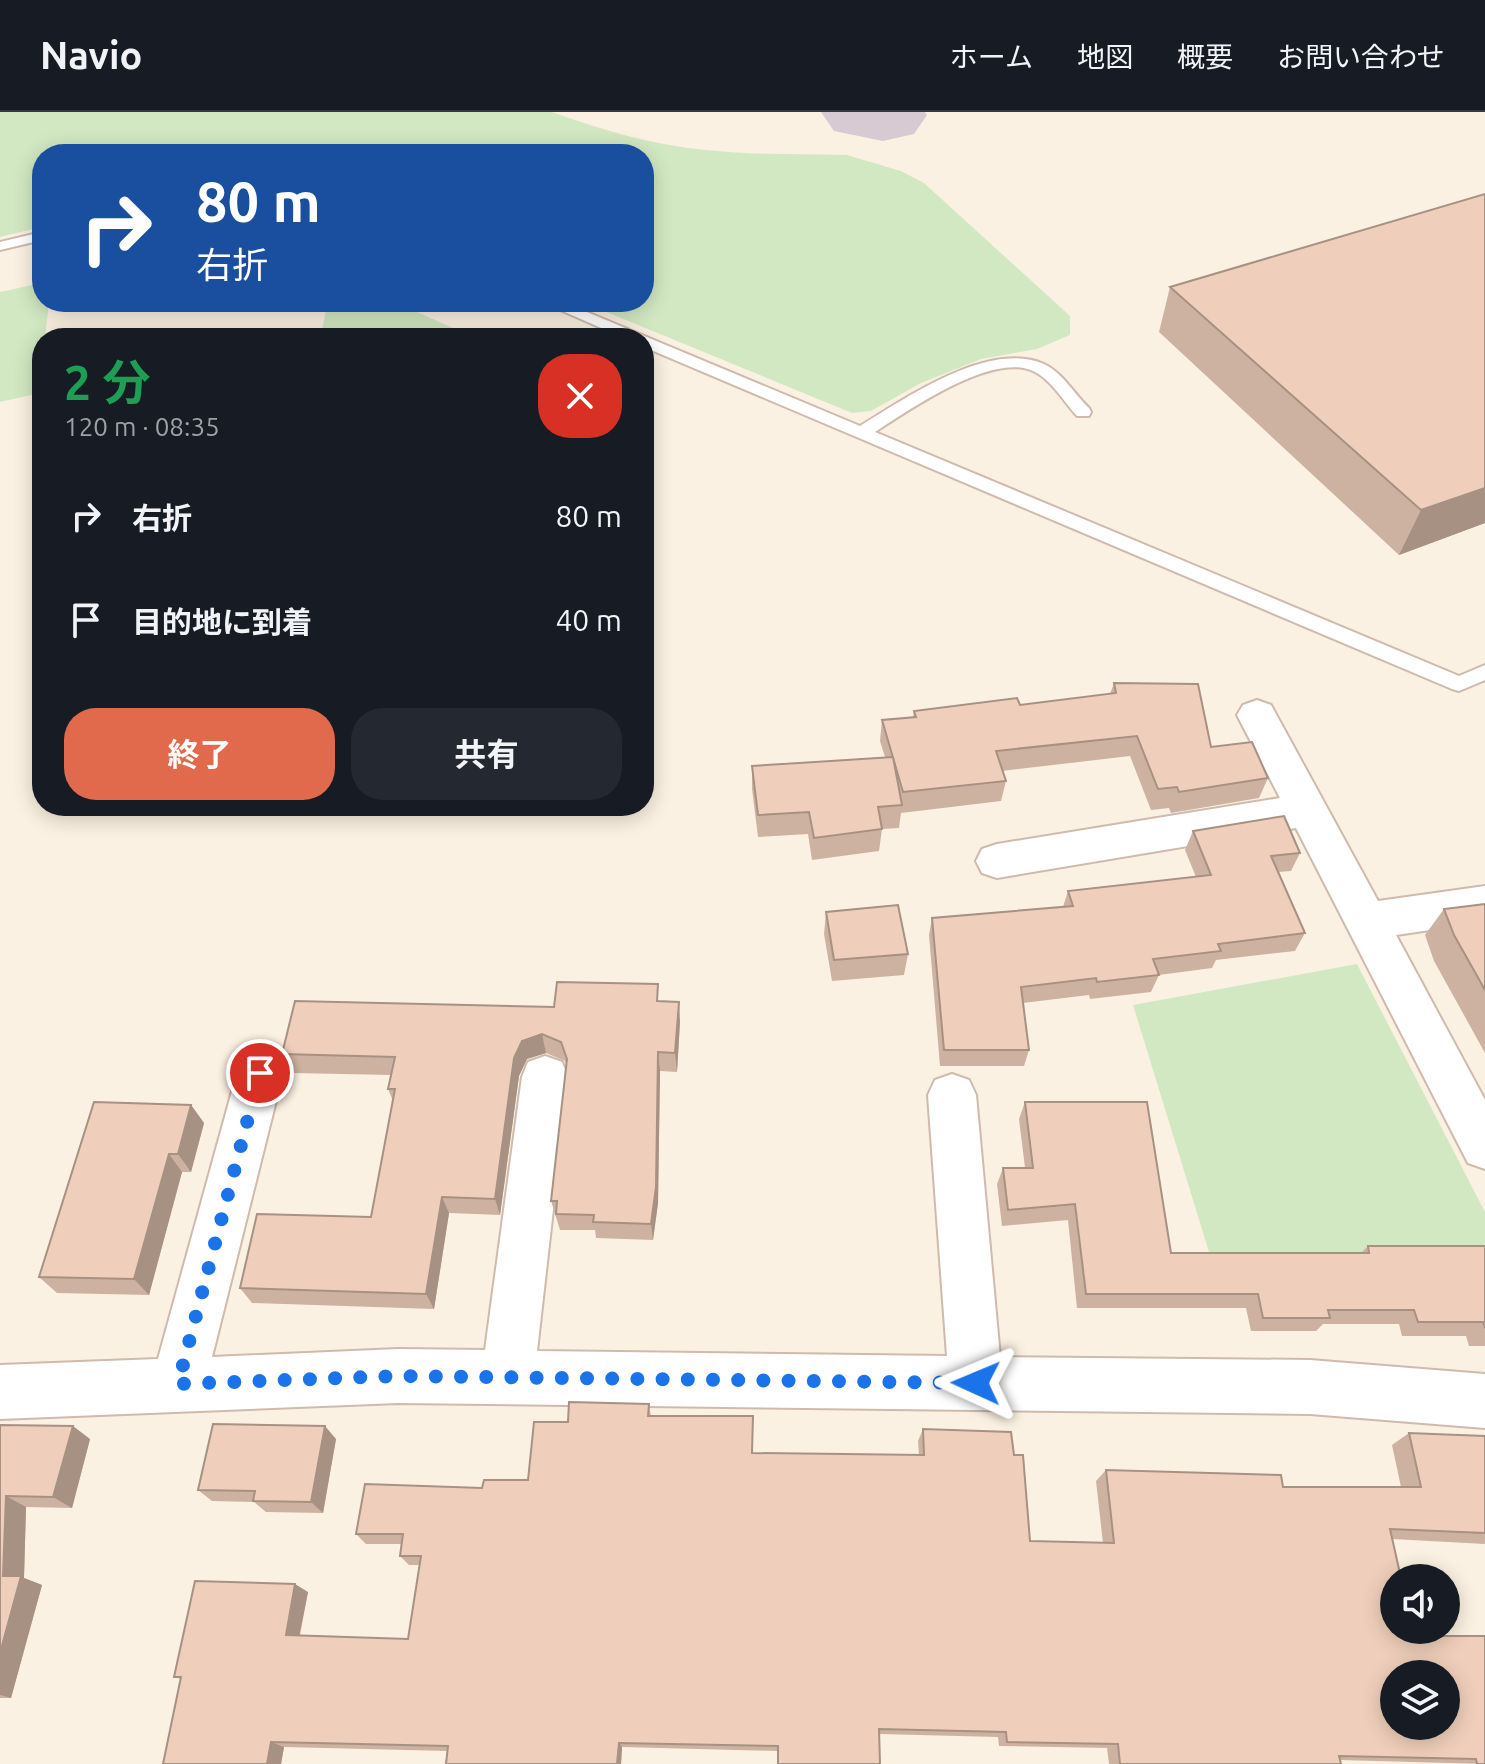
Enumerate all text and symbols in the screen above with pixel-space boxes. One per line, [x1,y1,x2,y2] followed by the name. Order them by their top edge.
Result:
[40,34,142,76] text: Navio
[950,41,1033,72] text: ホーム
[1077,41,1133,72] text: 地図
[1177,41,1233,72] text: 概要
[1277,41,1445,72] text: お問い合わせ
[196,170,321,233] text: 80 m
[64,176,168,280] icon: right
[196,244,268,285] text: 右折
[538,354,622,438] button: close
[64,355,150,409] text: 2 分
[64,412,220,441] text: 120 m · 08:35
[64,494,108,538] icon: right
[555,499,622,533] text: 80 m
[132,501,192,535] text: 右折
[64,598,108,642] icon: arrive
[555,603,622,637] text: 40 m
[132,605,312,639] text: 目的地に到着
[64,708,335,800] button: 終了
[351,708,622,800] button: 共有
[226,1039,294,1107] pin
[238,1051,282,1095] icon: arrive
[934,1341,1018,1425] position arrow
[1380,1564,1460,1740] map controls
[1380,1564,1460,1644] button: sound
[1380,1660,1460,1740] button: layers

